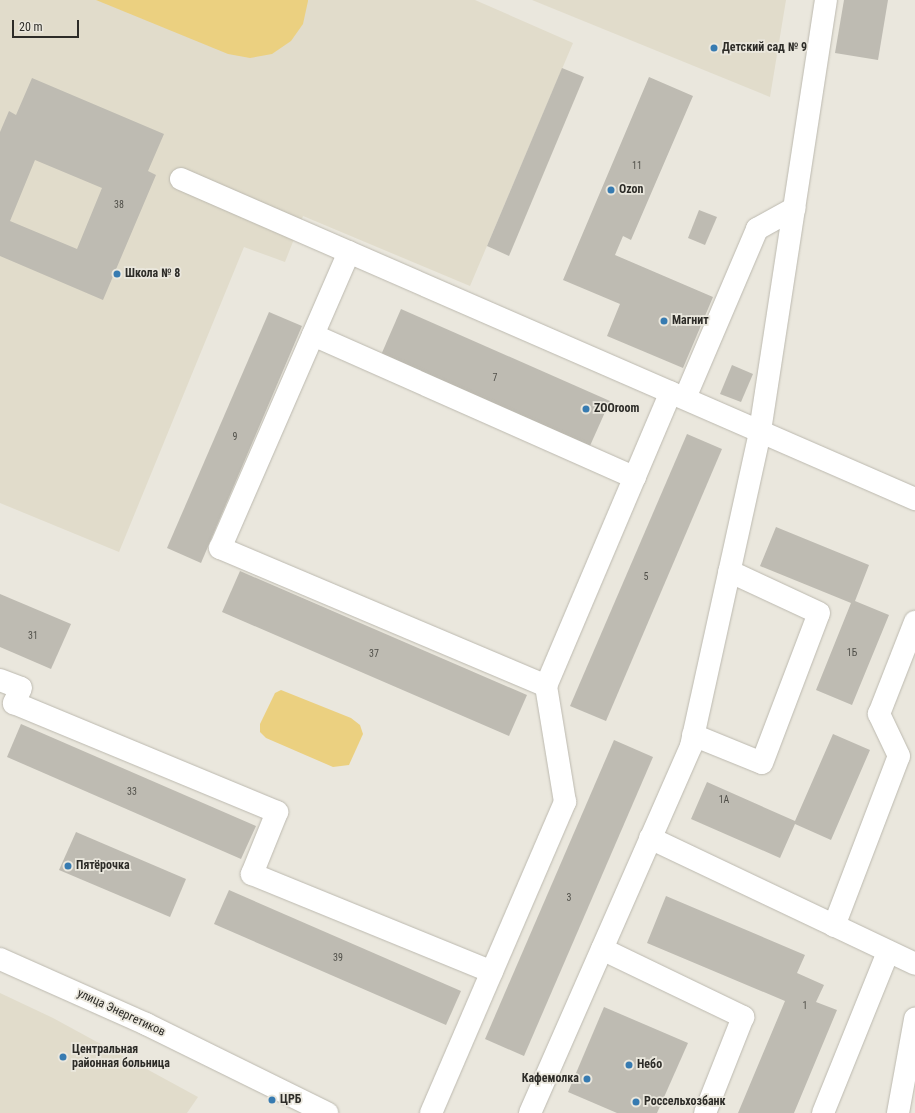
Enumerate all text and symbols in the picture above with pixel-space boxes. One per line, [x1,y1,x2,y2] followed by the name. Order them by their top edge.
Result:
[14,12,81,38] scale bar
[19,20,43,34] text: 20 m
[722,41,807,55] place label: Детский сад № 9
[709,43,719,53] marker: Детский сад № 9
[632,160,642,172] house number: 11
[619,183,643,197] place label: Ozon
[606,185,616,195] marker: Ozon
[114,199,124,211] house number: 38
[125,267,180,281] place label: Школа № 8
[112,269,122,279] marker: Школа № 8
[672,314,709,328] place label: Магнит
[659,316,669,326] marker: Магнит
[493,372,497,384] house number: 7
[594,402,639,416] place label: ZOOroom
[581,404,591,414] marker: ZOOroom
[233,431,237,443] house number: 9
[644,571,648,583] house number: 5
[28,630,38,642] house number: 31
[847,647,857,659] house number: 1Б
[369,648,379,660] house number: 37
[127,786,137,798] house number: 33
[719,794,729,806] house number: 1А
[76,859,130,873] place label: Пятёрочка
[63,861,73,871] marker: Пятёрочка
[567,892,571,904] house number: 3
[333,952,343,964] house number: 39
[75,986,167,1040] street label: улица Энергетиков
[803,1000,807,1012] house number: 1
[72,1043,170,1071] place label: Центральная районная больница
[57,1051,69,1063] marker: Центральная районная больница
[637,1058,662,1072] place label: Небо
[624,1060,634,1070] marker: Небо
[522,1072,579,1086] place label: Кафемолка
[582,1074,592,1084] marker: Кафемолка
[280,1093,301,1107] place label: ЦРБ
[267,1095,277,1105] marker: ЦРБ
[644,1095,726,1109] place label: Россельхозбанк
[631,1097,641,1107] marker: Россельхозбанк

